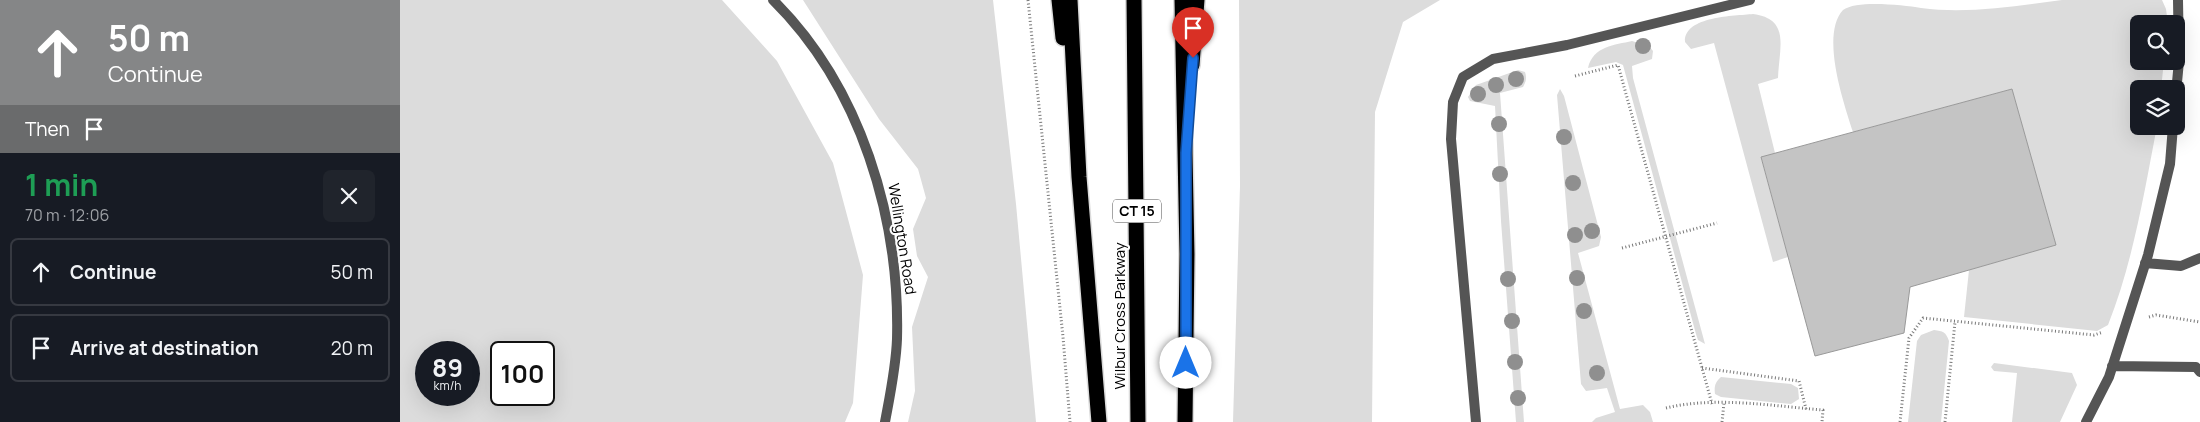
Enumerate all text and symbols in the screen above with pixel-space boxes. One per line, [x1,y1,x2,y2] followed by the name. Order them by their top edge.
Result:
[1172,7,1214,58] pin
[108,14,190,62] text: 50 m
[1179,14,1207,42] icon: arrive
[2130,15,2185,135] map controls
[2130,15,2185,70] button: search
[25,20,90,85] icon: ahead
[108,59,203,89] text: Continue
[2130,80,2185,135] button: layers
[80,115,108,143] icon: arrive
[25,116,70,142] text: Then
[25,164,98,205] text: 1 min
[323,170,375,222] button: close
[883,182,922,296] street label: Wellington Road
[1113,200,1161,222] road number: CT 15
[25,204,109,226] text: 70 m · 12:06
[1109,242,1130,390] street label: Wilbur Cross Parkway
[27,258,55,286] icon: ahead
[70,259,156,285] text: Continue
[331,259,373,285] text: 50 m
[27,334,55,362] icon: arrive
[70,335,259,361] text: Arrive at destination
[331,335,373,361] text: 20 m
[1159,336,1211,388] position arrow
[490,341,555,406] speed limit sign: 100
[432,350,463,385] text: 89
[434,377,461,394] text: km/h

